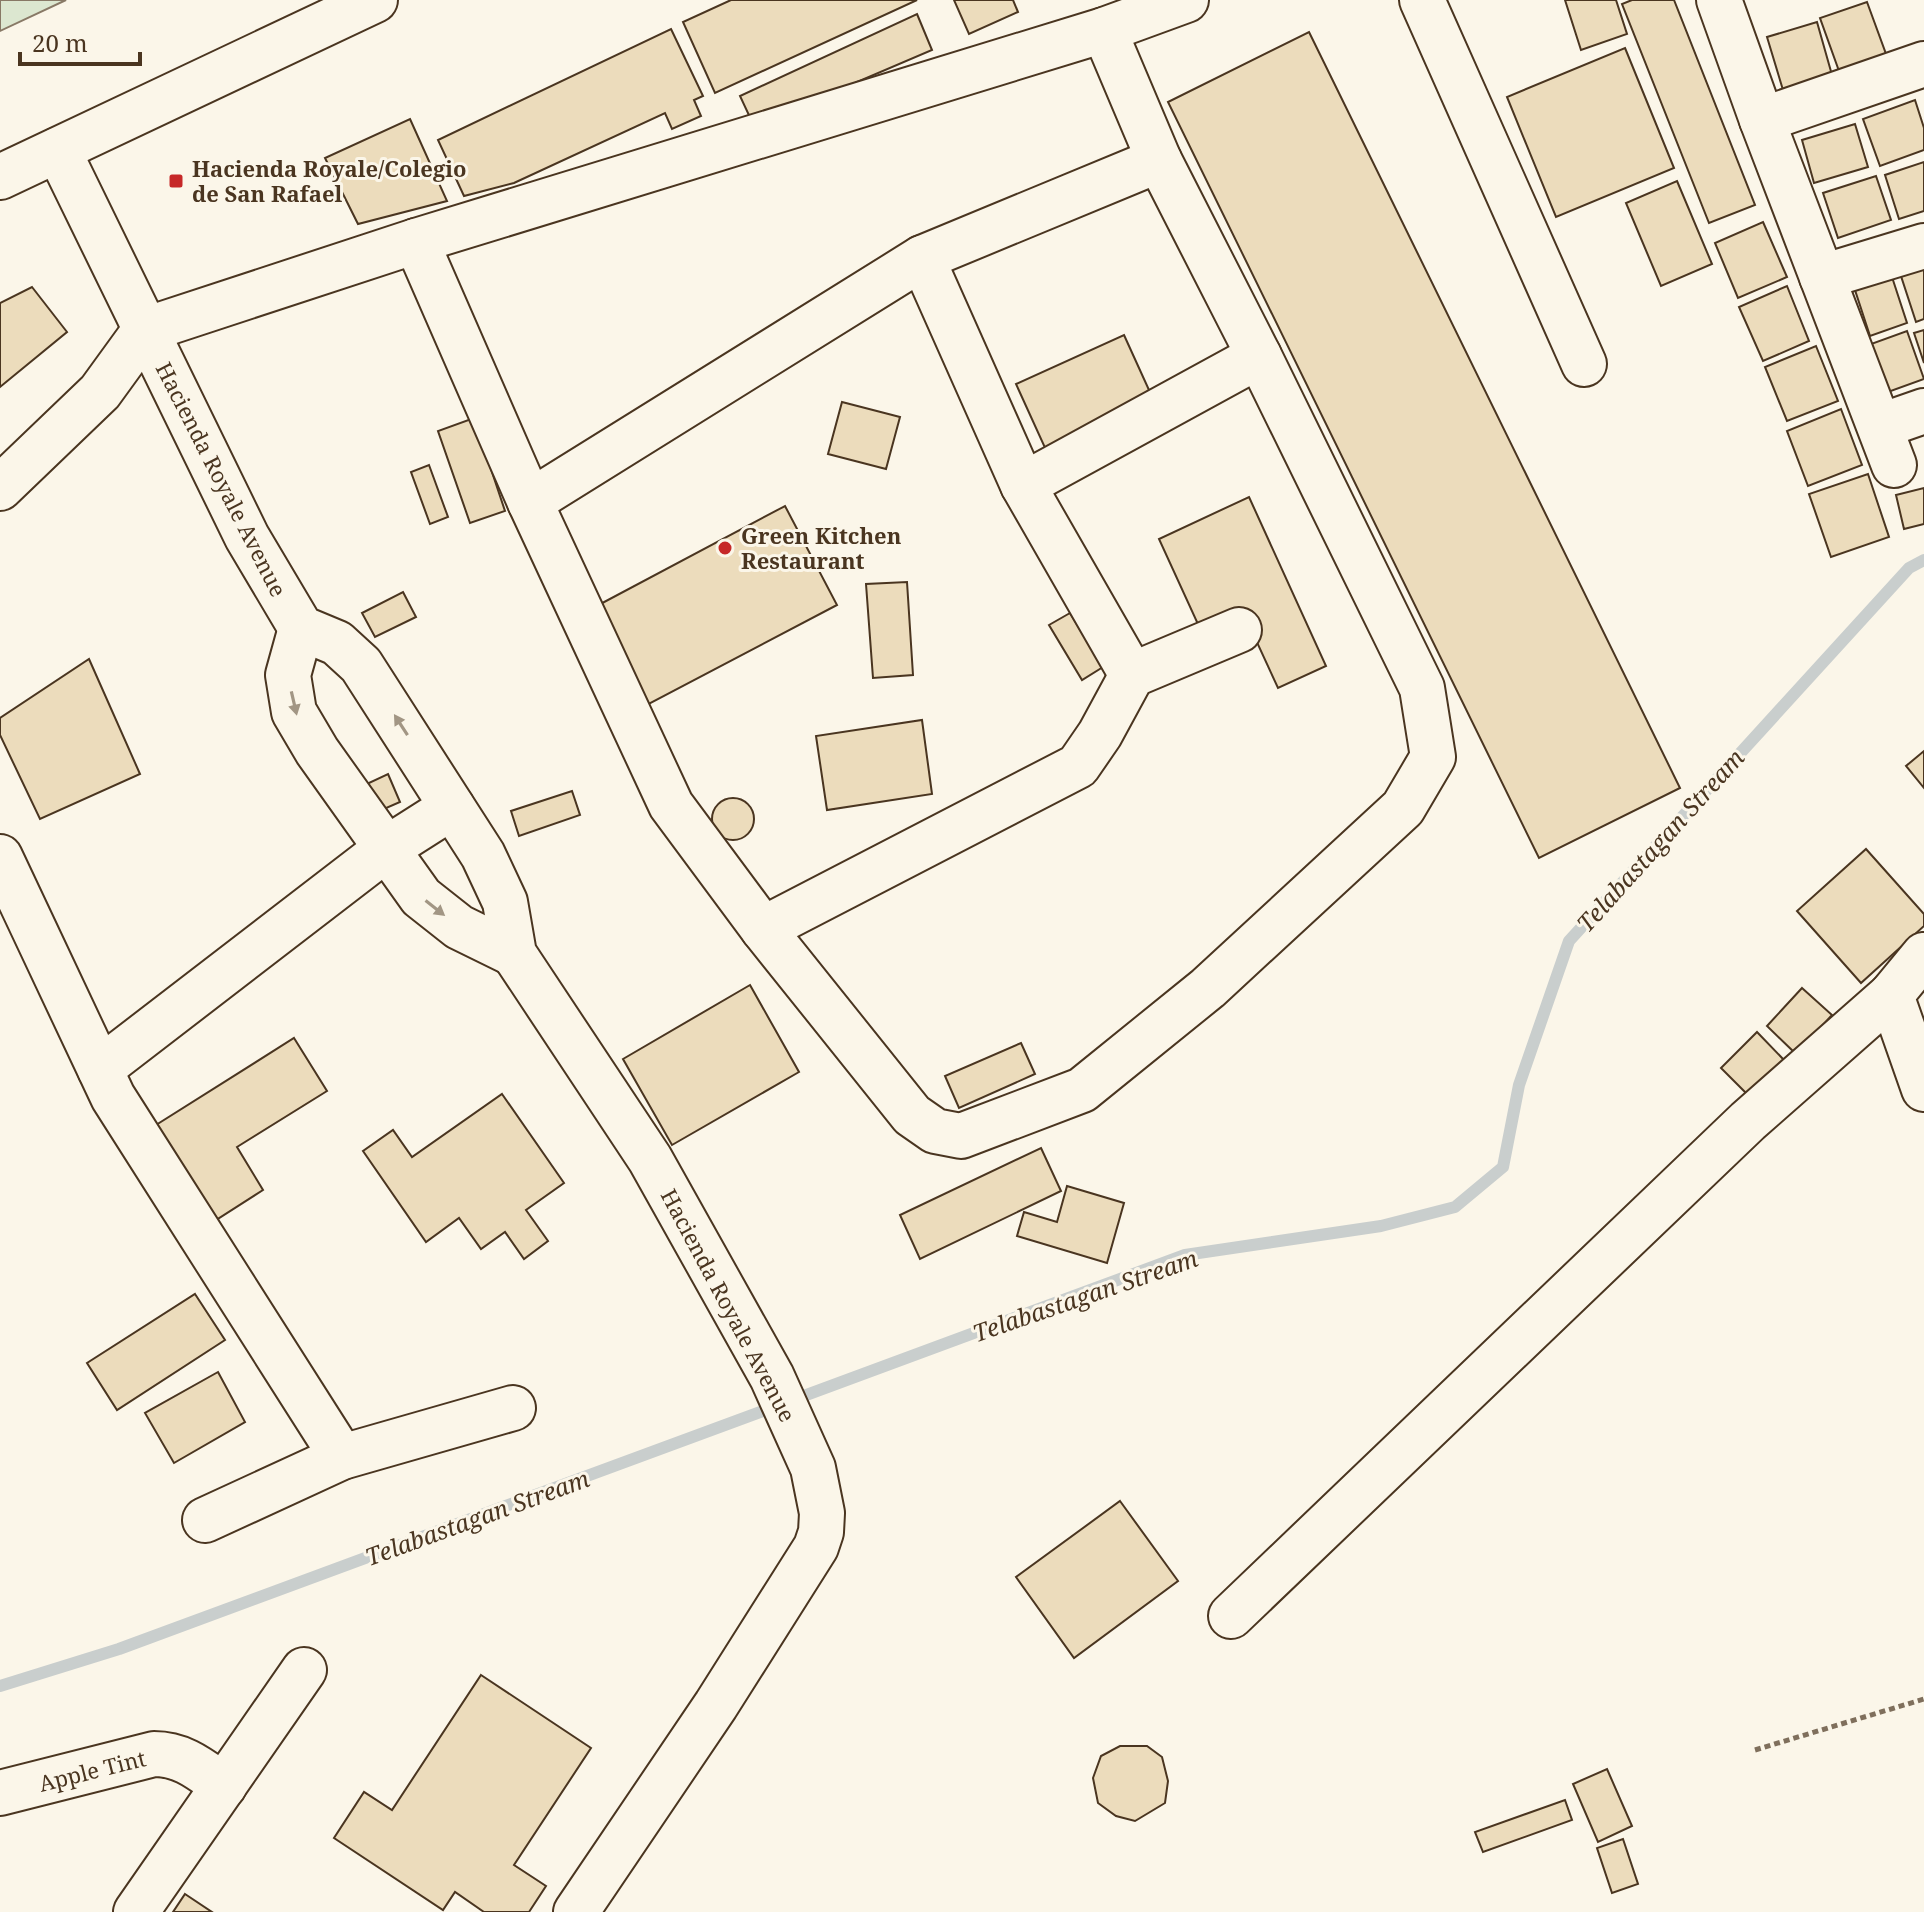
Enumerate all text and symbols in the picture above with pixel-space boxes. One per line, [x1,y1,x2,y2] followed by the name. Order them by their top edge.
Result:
[20,16,140,66] scale bar
[32,26,88,59] text: 20 m
[192,153,466,208] place label: Hacienda Royale/Colegio de San Rafael
[167,172,185,190] marker: Hacienda Royale/Colegio de San Rafael
[150,356,294,602] street label: Hacienda Royale Avenue
[741,520,902,575] place label: Green Kitchen Restaurant
[716,539,734,557] marker: Green Kitchen Restaurant
[288,691,301,716] one-way arrow
[393,714,408,735] one-way arrow
[1569,741,1752,939] water label: Telabastagan Stream
[425,900,445,916] one-way arrow
[655,1183,803,1427] street label: Hacienda Royale Avenue
[968,1241,1202,1349] water label: Telabastagan Stream
[360,1461,594,1573] water label: Telabastagan Stream
[35,1742,149,1798] street label: Apple Tint

